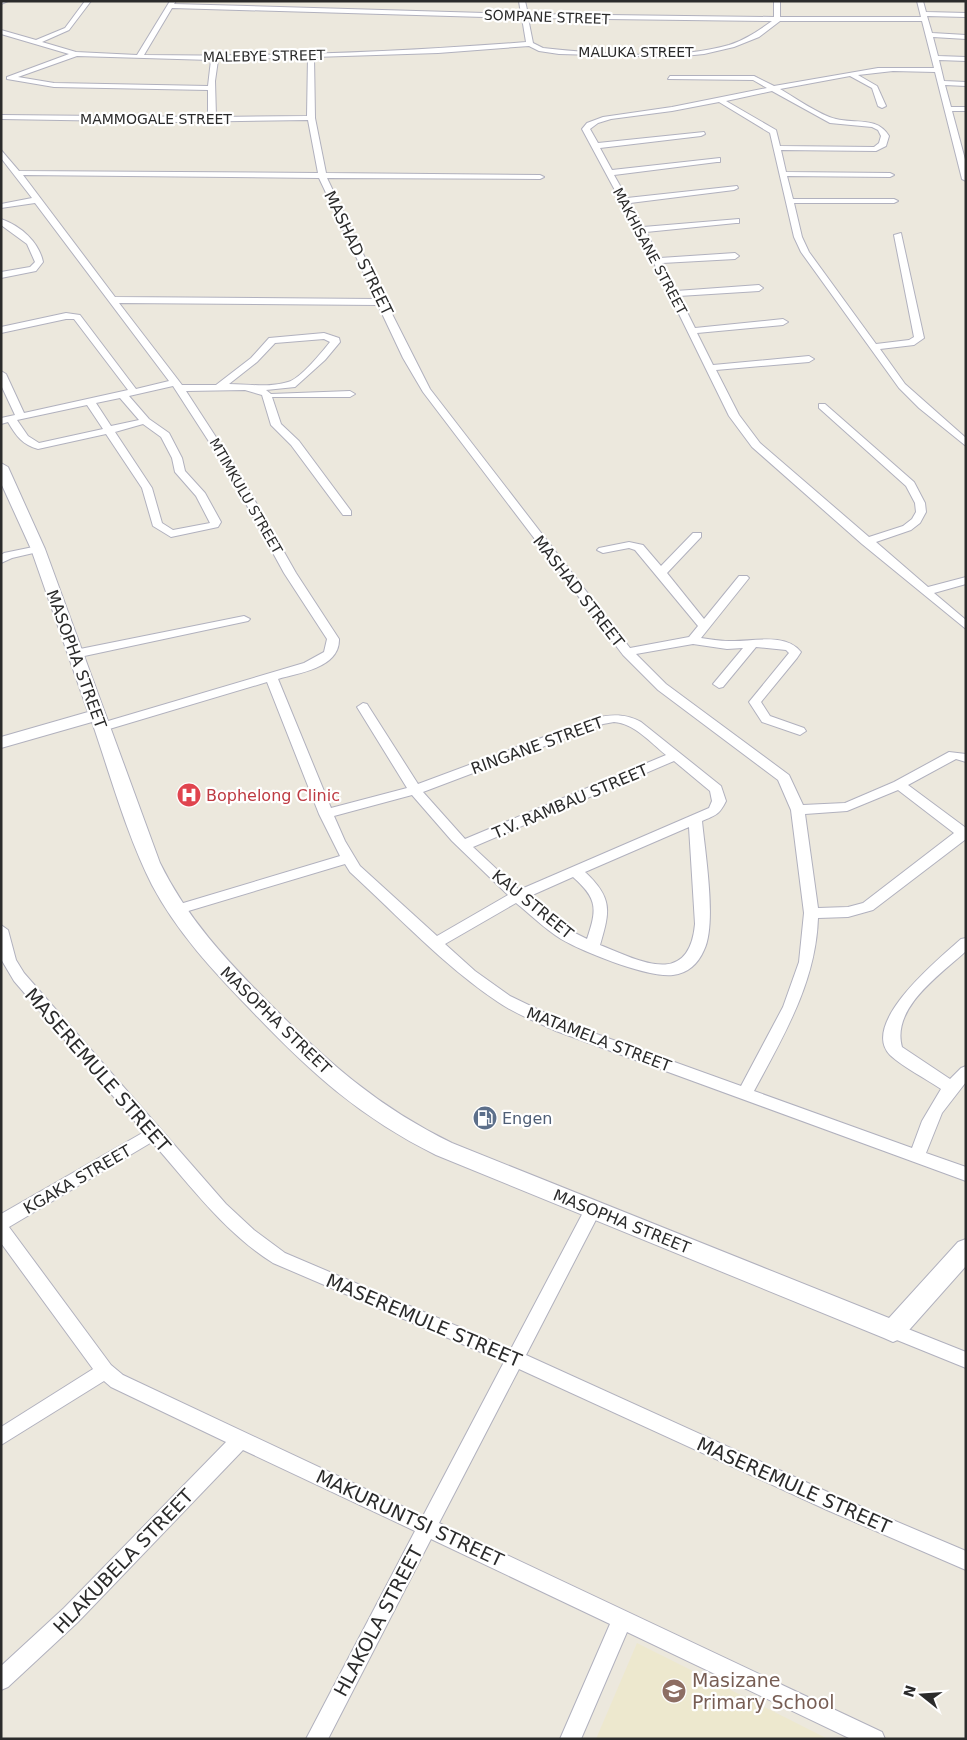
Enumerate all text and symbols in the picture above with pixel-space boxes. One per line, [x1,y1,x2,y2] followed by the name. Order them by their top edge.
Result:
[484,7,611,27] street label: SOMPANE STREET
[578,44,694,60] street label: MALUKA STREET
[203,47,326,65] street label: MALEBYE STREET
[80,111,232,127] street label: MAMMOGALE STREET
[610,185,690,318] street label: MAKHISANE STREET
[320,188,397,319] street label: MASHAD STREET
[206,435,286,557] street label: MTIMKULU STREET
[529,532,628,651] street label: MASHAD STREET
[43,587,111,731] street label: MASOPHA STREET
[468,713,606,778] street label: RINGANE STREET
[489,760,651,843] street label: T.V. RAMBAU STREET
[176,782,202,808] hospital icon: Bophelong Clinic
[206,786,340,805] place label: Bophelong Clinic
[488,866,577,943] street label: KAU STREET
[216,963,335,1078] street label: MASOPHA STREET
[21,984,175,1157] street label: MASEREMULE STREET
[524,1003,674,1076] street label: MATAMELA STREET
[472,1105,498,1131] fuel station icon: Engen
[502,1109,552,1128] place label: Engen
[20,1141,135,1218] street label: KGAKA STREET
[550,1185,693,1258] street label: MASOPHA STREET
[323,1269,525,1371] street label: MASEREMULE STREET
[694,1432,895,1538] street label: MASEREMULE STREET
[313,1465,508,1571] street label: MAKURUNTSI STREET
[48,1484,198,1638] street label: HLAKUBELA STREET
[329,1542,427,1700] street label: HLAKOLA STREET
[692,1669,835,1713] place label: Masizane Primary School
[897,1670,947,1720] north arrow
[661,1678,687,1704] school or university icon: Masizane Primary School
[900,1683,919,1699] text: N

